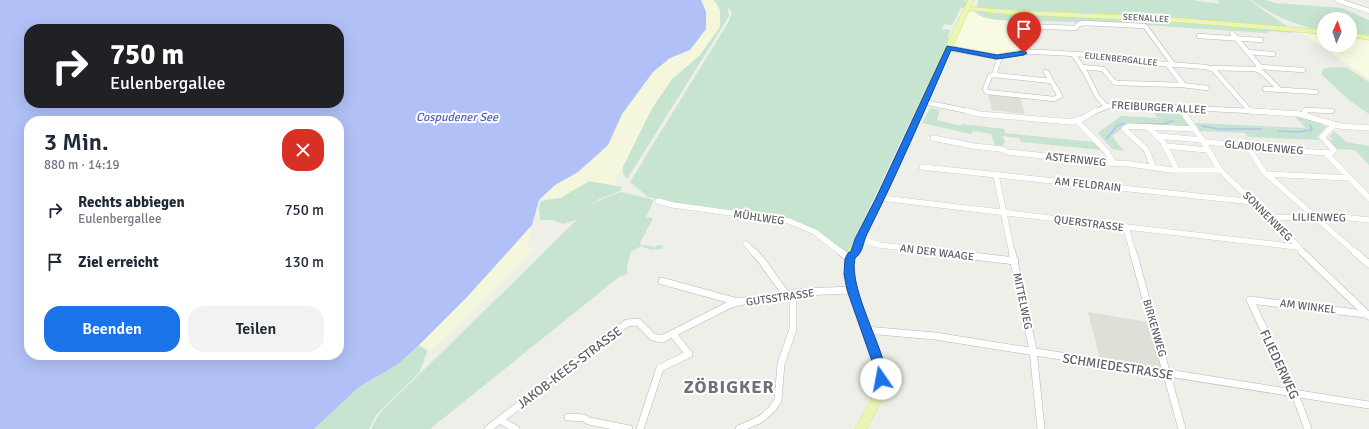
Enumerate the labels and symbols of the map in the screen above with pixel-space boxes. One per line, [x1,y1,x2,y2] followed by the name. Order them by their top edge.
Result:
[1007,12,1041,53] pin
[1123,12,1169,25] street label: SEENALLEE
[1317,12,1357,52] north arrow
[1084,50,1158,69] street label: EULENBERGALLEE
[1111,99,1207,116] street label: FREIBURGER ALLEE
[416,110,499,125] water label: Cospudener See
[1224,138,1304,157] street label: GLADIOLENWEG
[1045,150,1107,169] street label: ASTERNWEG
[1054,175,1122,194] street label: AM FELDRAIN
[1240,189,1295,244] street label: SONNENWEG
[733,206,785,228] street label: MÜHLWEG
[1292,211,1346,224] street label: LILIENWEG
[1053,213,1125,234] street label: QUERSTRASSE
[899,241,975,263] street label: AN DER WAAGE
[1010,272,1035,330] street label: MITTELWEG
[745,286,815,309] street label: GUTSSTRASSE
[1279,297,1337,316] street label: AM WINKEL
[1140,298,1169,358] street label: BIRKENWEG
[514,323,625,412] street label: JAKOB-KEES-STRASSE
[1256,327,1302,402] street label: FLIEDERWEG
[1061,350,1174,384] street label: SCHMIEDESTRASSE
[860,358,902,400] position arrow
[683,376,775,398] district label: ZÖBIGKER

